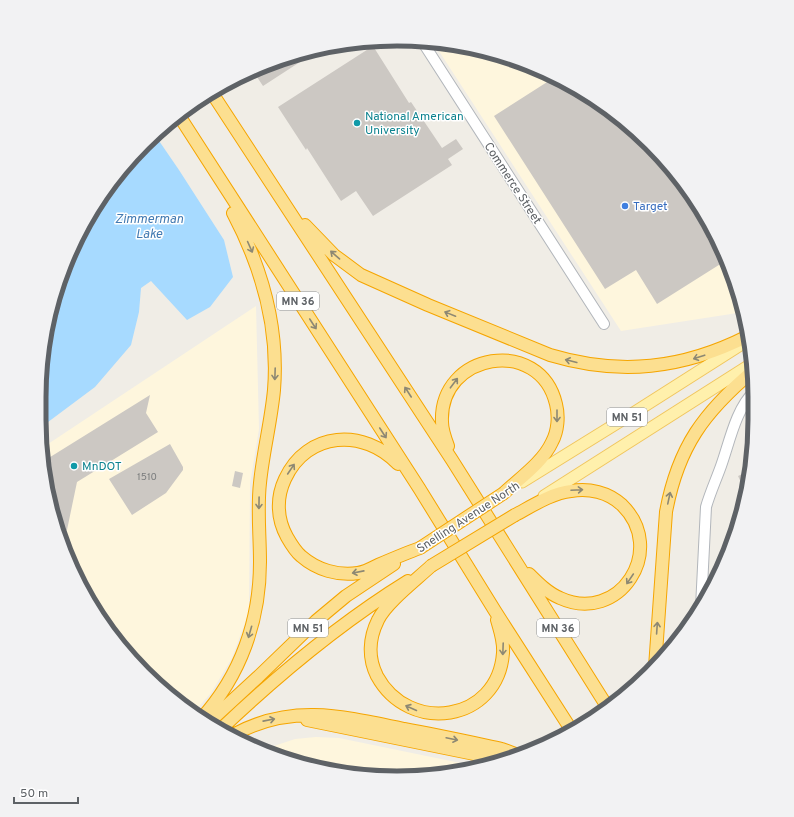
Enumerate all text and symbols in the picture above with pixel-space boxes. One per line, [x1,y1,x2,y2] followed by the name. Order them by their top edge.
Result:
[365,109,464,139] place label: National American University
[352,118,362,128] marker: National American University
[480,140,545,228] street label: Commerce Street
[633,199,668,215] place label: Target
[620,201,630,211] marker: Target
[115,212,183,243] water label: Zimmerman Lake
[247,241,254,253] one-way arrow
[329,251,340,260] one-way arrow
[277,292,319,310] road number: MN 36
[444,309,456,317] one-way arrow
[309,318,317,329] one-way arrow
[693,354,706,361] one-way arrow
[565,356,578,364] one-way arrow
[271,367,278,380] one-way arrow
[449,378,458,389] one-way arrow
[404,387,412,398] one-way arrow
[607,408,647,426] road number: MN 51
[553,409,561,422] one-way arrow
[380,427,388,439] one-way arrow
[82,459,122,475] place label: MnDOT
[69,461,79,471] marker: MnDOT
[287,464,295,475] one-way arrow
[137,471,157,484] house number: 1510
[414,478,523,557] street label: Snelling Avenue North
[570,487,583,494] one-way arrow
[665,492,673,505] one-way arrow
[255,496,263,509] one-way arrow
[352,568,365,576] one-way arrow
[626,573,634,584] one-way arrow
[288,619,328,637] road number: MN 51
[537,619,579,637] road number: MN 36
[654,622,661,635] one-way arrow
[246,625,253,638] one-way arrow
[499,642,507,655] one-way arrow
[406,704,418,711] one-way arrow
[262,716,275,724] one-way arrow
[445,735,458,743] one-way arrow
[14,779,78,805] scale bar
[20,786,48,802] text: 50 m

